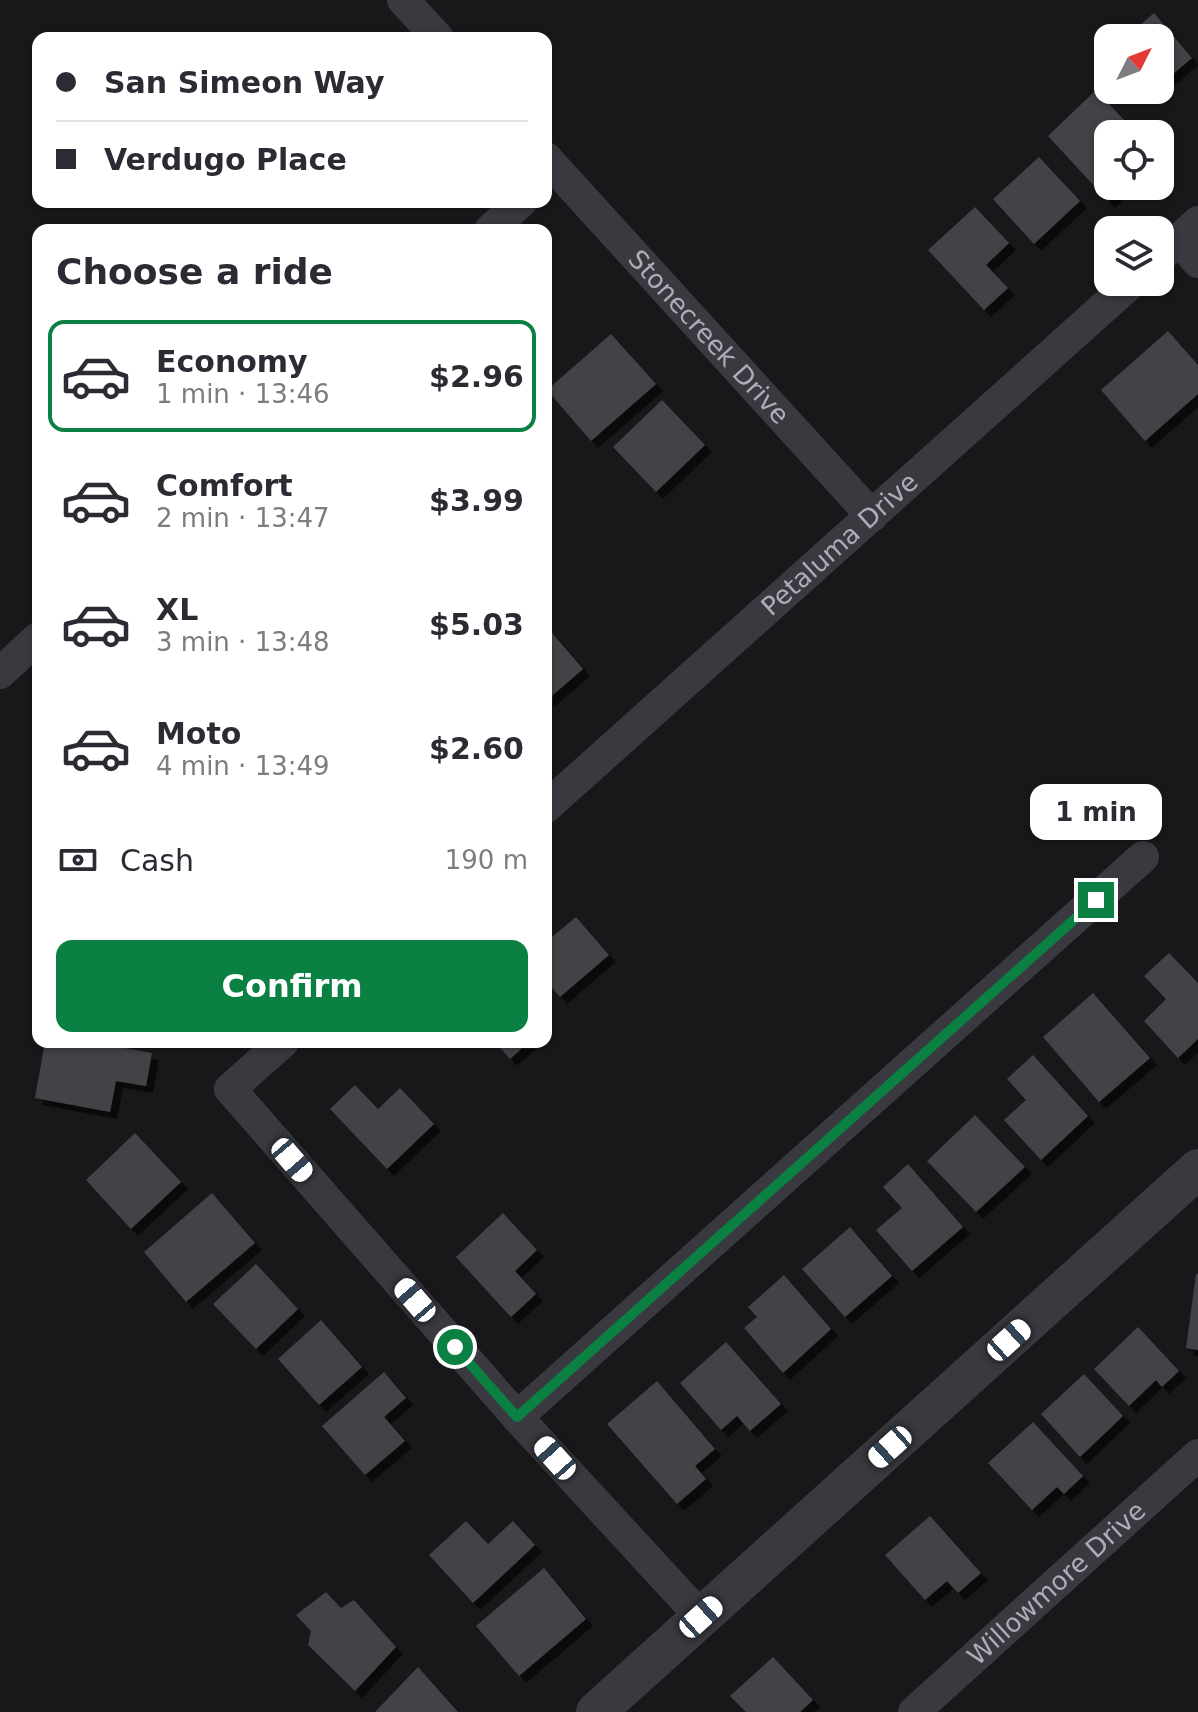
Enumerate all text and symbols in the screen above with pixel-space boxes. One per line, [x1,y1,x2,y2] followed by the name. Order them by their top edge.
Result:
[1094,24,1174,104] north arrow
[1094,24,1174,296] map controls
[104,65,384,100] text: San Simeon Way
[1094,120,1174,200] button: locate
[104,142,347,177] text: Verdugo Place
[1094,216,1174,296] button: layers
[622,244,796,430] street label: Stonecreek Drive
[56,251,333,292] text: Choose a ride
[60,340,132,412] icon: car
[156,344,308,379] text: Economy
[429,359,524,394] text: $2.96
[156,379,330,409] text: 1 min · 13:46
[60,464,132,536] icon: car
[755,466,924,622] street label: Petaluma Drive
[156,468,293,503] text: Comfort
[429,483,524,518] text: $3.99
[156,503,330,533] text: 2 min · 13:47
[60,588,132,660] icon: car
[156,592,198,627] text: XL
[429,607,524,642] text: $5.03
[156,627,330,657] text: 3 min · 13:48
[60,712,132,784] icon: car
[156,716,241,751] text: Moto
[429,731,524,766] text: $2.60
[156,751,330,781] text: 4 min · 13:49
[1030,784,1162,840] callout: 1 min
[1055,797,1137,827] text: 1 min
[56,838,100,882] icon: cash
[120,843,194,878] text: Cash
[445,845,528,875] text: 190 m
[1078,882,1114,918] route end
[56,940,528,1032] button: Confirm
[267,1134,317,1186] car
[390,1274,440,1326] car
[983,1315,1035,1365] car
[437,1329,473,1365] route start
[864,1422,916,1472] car
[530,1432,580,1484] car
[961,1495,1151,1671] street label: Willowmore Drive
[675,1592,727,1642] car

